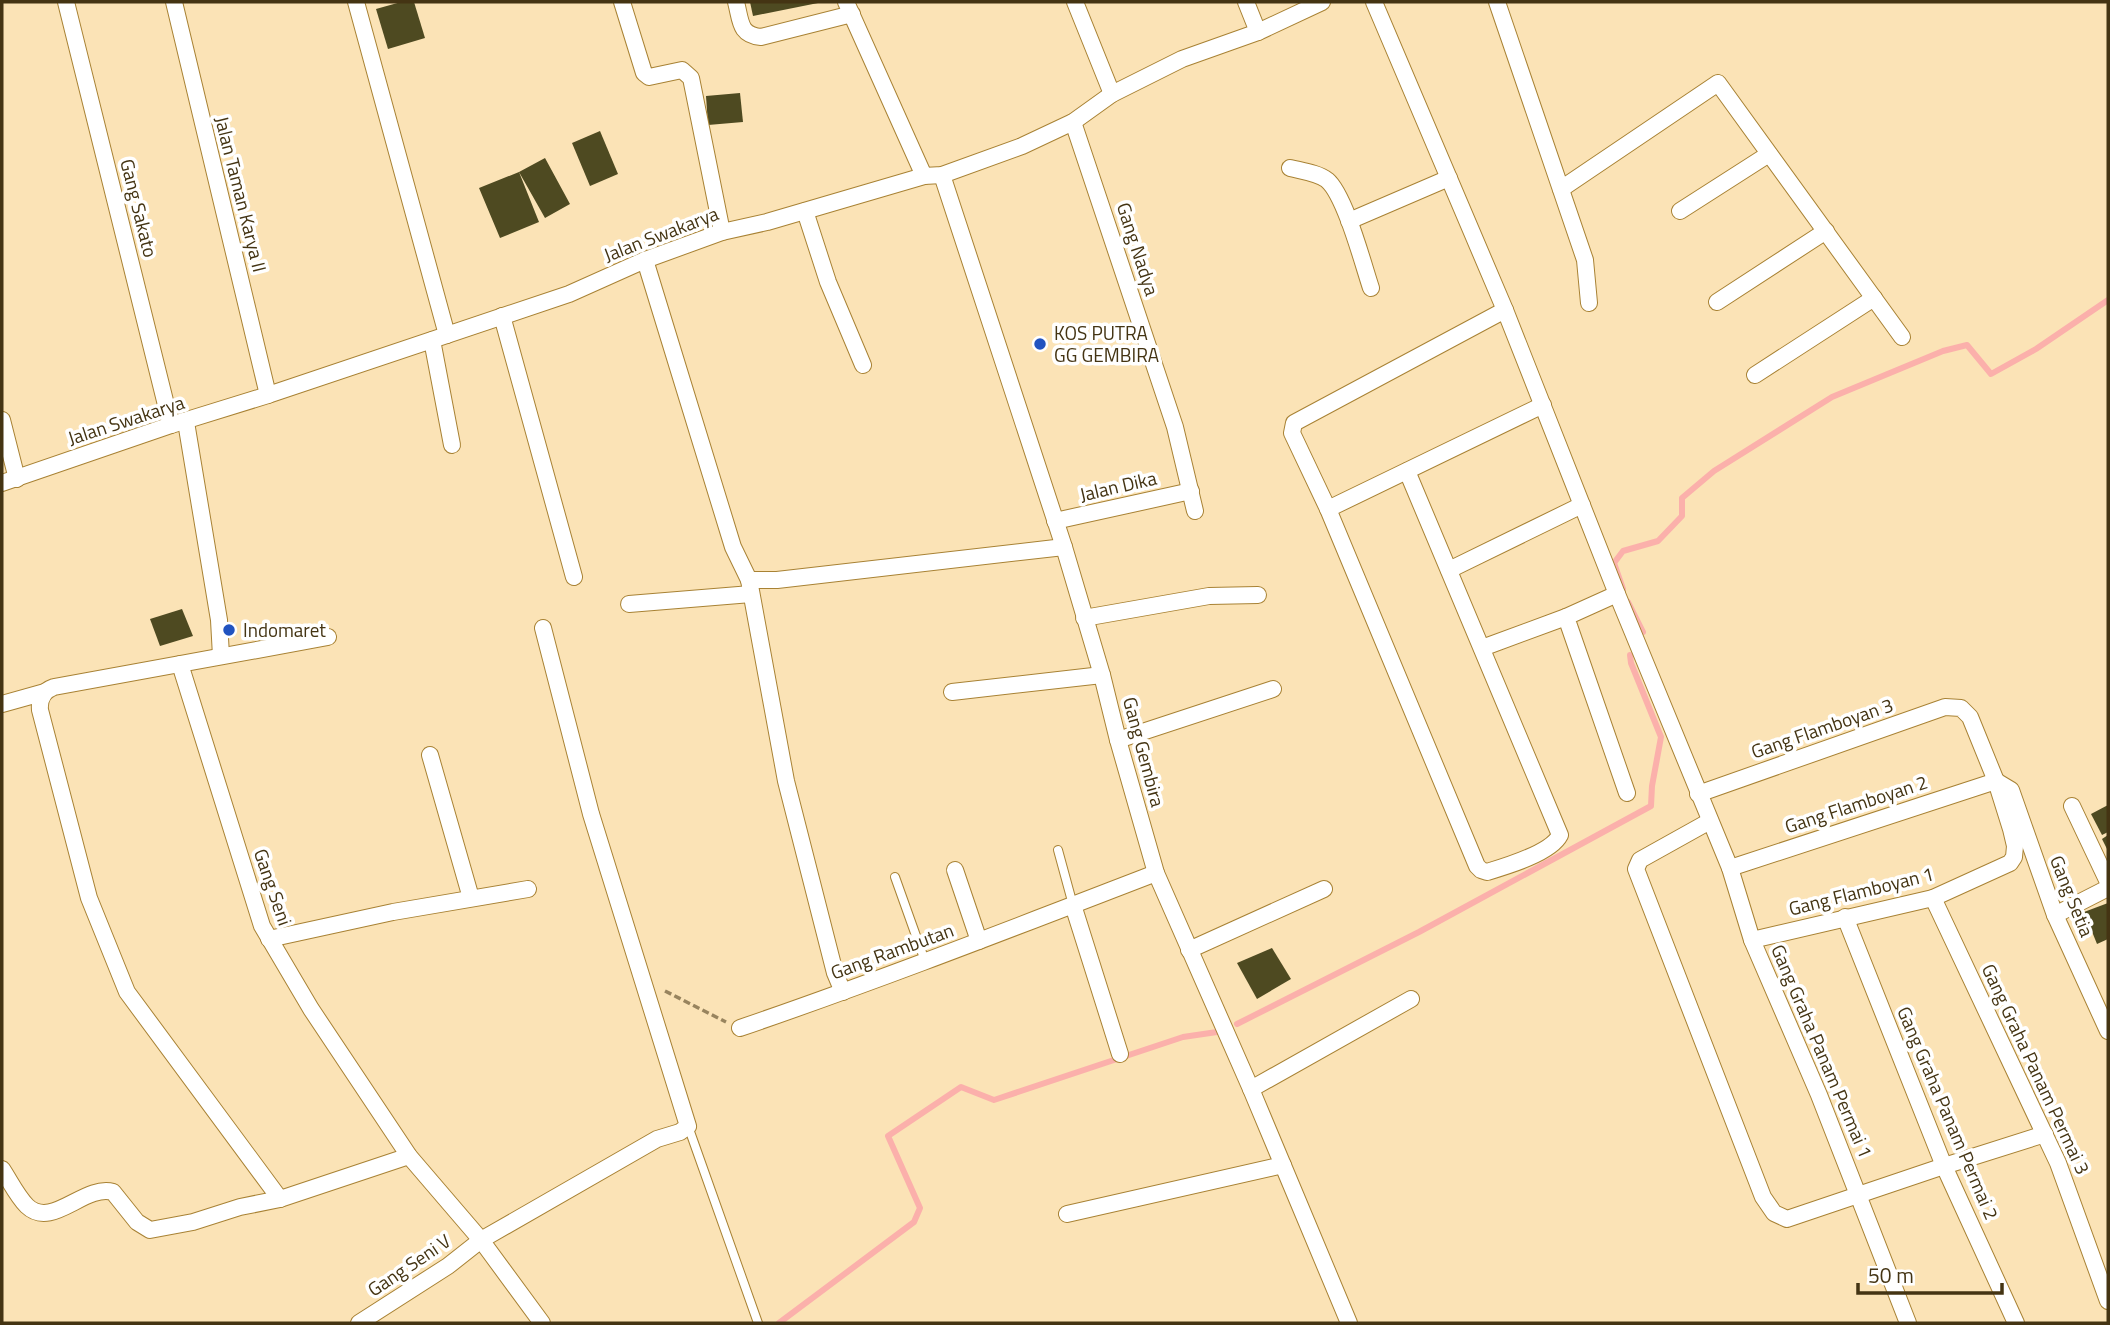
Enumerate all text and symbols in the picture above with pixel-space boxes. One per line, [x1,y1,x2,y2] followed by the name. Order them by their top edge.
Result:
[208,113,275,275] street label: Jalan Taman Karya II
[113,156,166,260] street label: Gang Sakato
[599,198,723,269] street label: Jalan Swakarya
[1110,199,1167,300] street label: Gang Nadya
[1054,318,1159,369] place label: KOS PUTRA GG GEMBIRA
[1032,336,1048,352] marker: KOS PUTRA GG GEMBIRA
[64,387,188,452] street label: Jalan Swakarya
[1076,462,1160,508] street label: Jalan Dika
[243,615,326,644] place label: Indomaret
[221,622,237,638] marker: Indomaret
[1747,690,1897,765] street label: Gang Flamboyan 3
[1116,694,1173,811] street label: Gang Gembira
[1781,767,1931,840] street label: Gang Flamboyan 2
[247,844,300,929] street label: Gang Seni
[2043,851,2102,941] street label: Gang Setia
[1785,858,1936,923] street label: Gang Flamboyan 1
[826,915,957,986] street label: Gang Rambutan
[1764,940,1881,1162] street label: Gang Graha Panam Permai 1
[1975,959,2098,1179] street label: Gang Graha Panam Permai 3
[1890,1002,2007,1224] street label: Gang Graha Panam Permai 2
[361,1226,456,1303] street label: Gang Seni V
[1858,1252,2002,1296] scale bar
[1868,1259,1914,1291] text: 50 m

